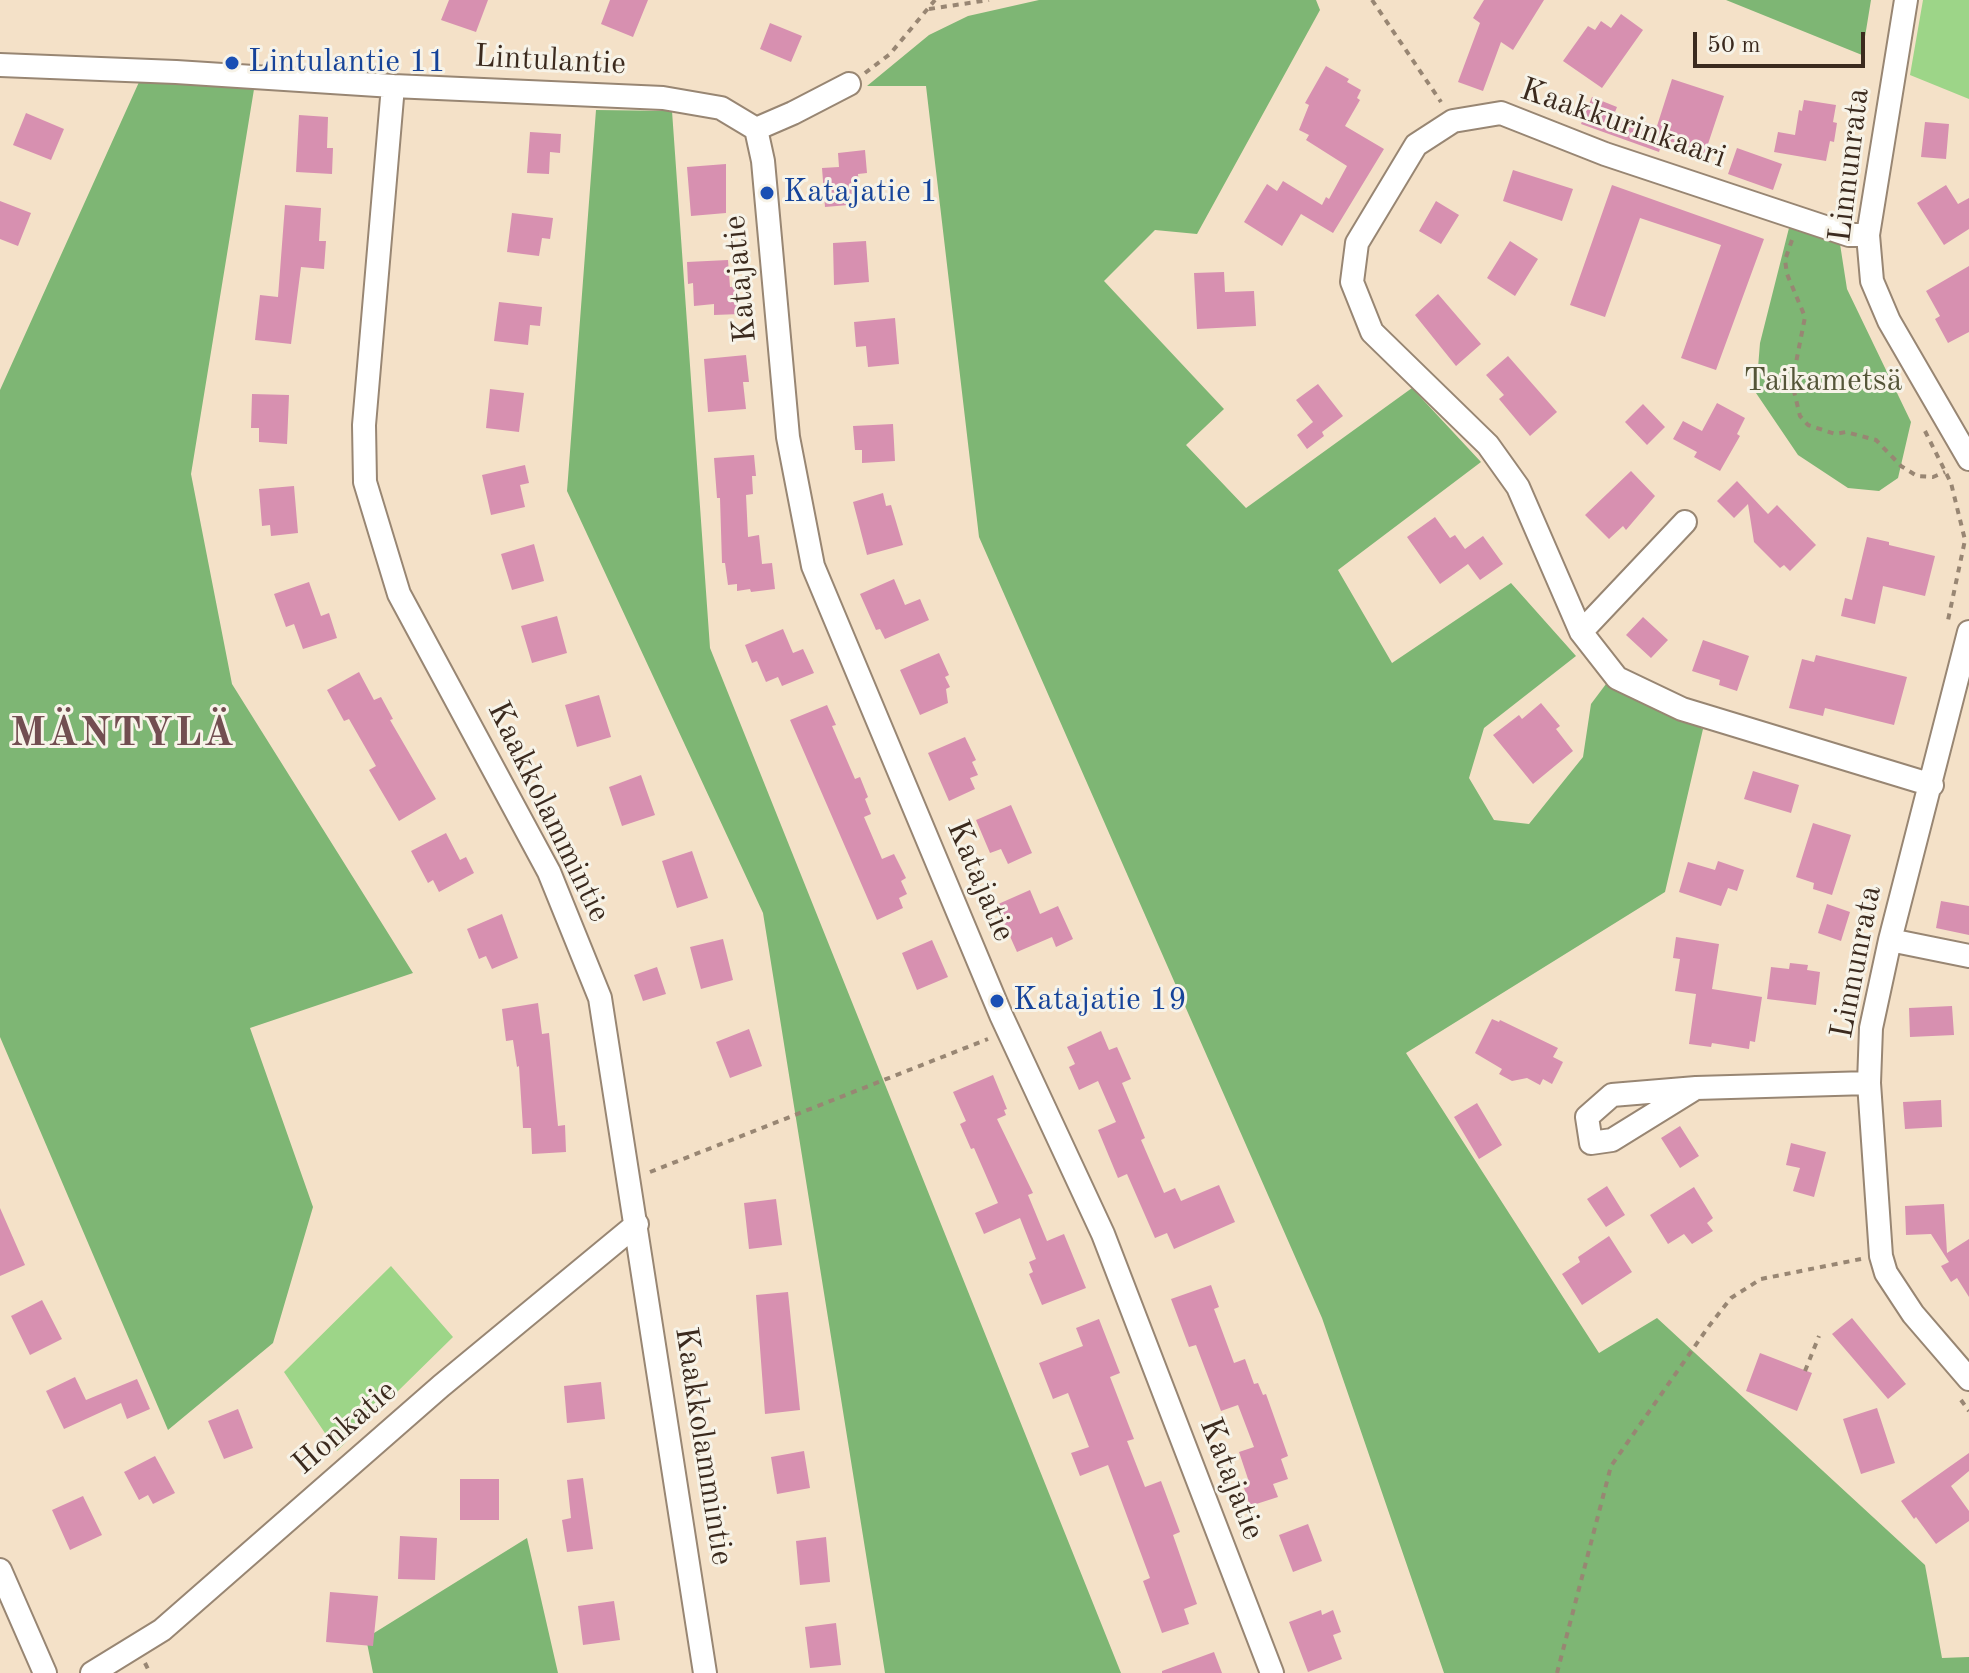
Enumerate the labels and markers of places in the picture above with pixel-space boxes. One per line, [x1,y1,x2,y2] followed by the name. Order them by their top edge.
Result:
[248,44,446,82] place label: Lintulantie 11
[223,54,241,72] marker: Lintulantie 11
[783,174,938,212] place label: Katajatie 1
[758,184,776,202] marker: Katajatie 1
[1013,982,1187,1020] place label: Katajatie 19
[988,992,1006,1010] marker: Katajatie 19

